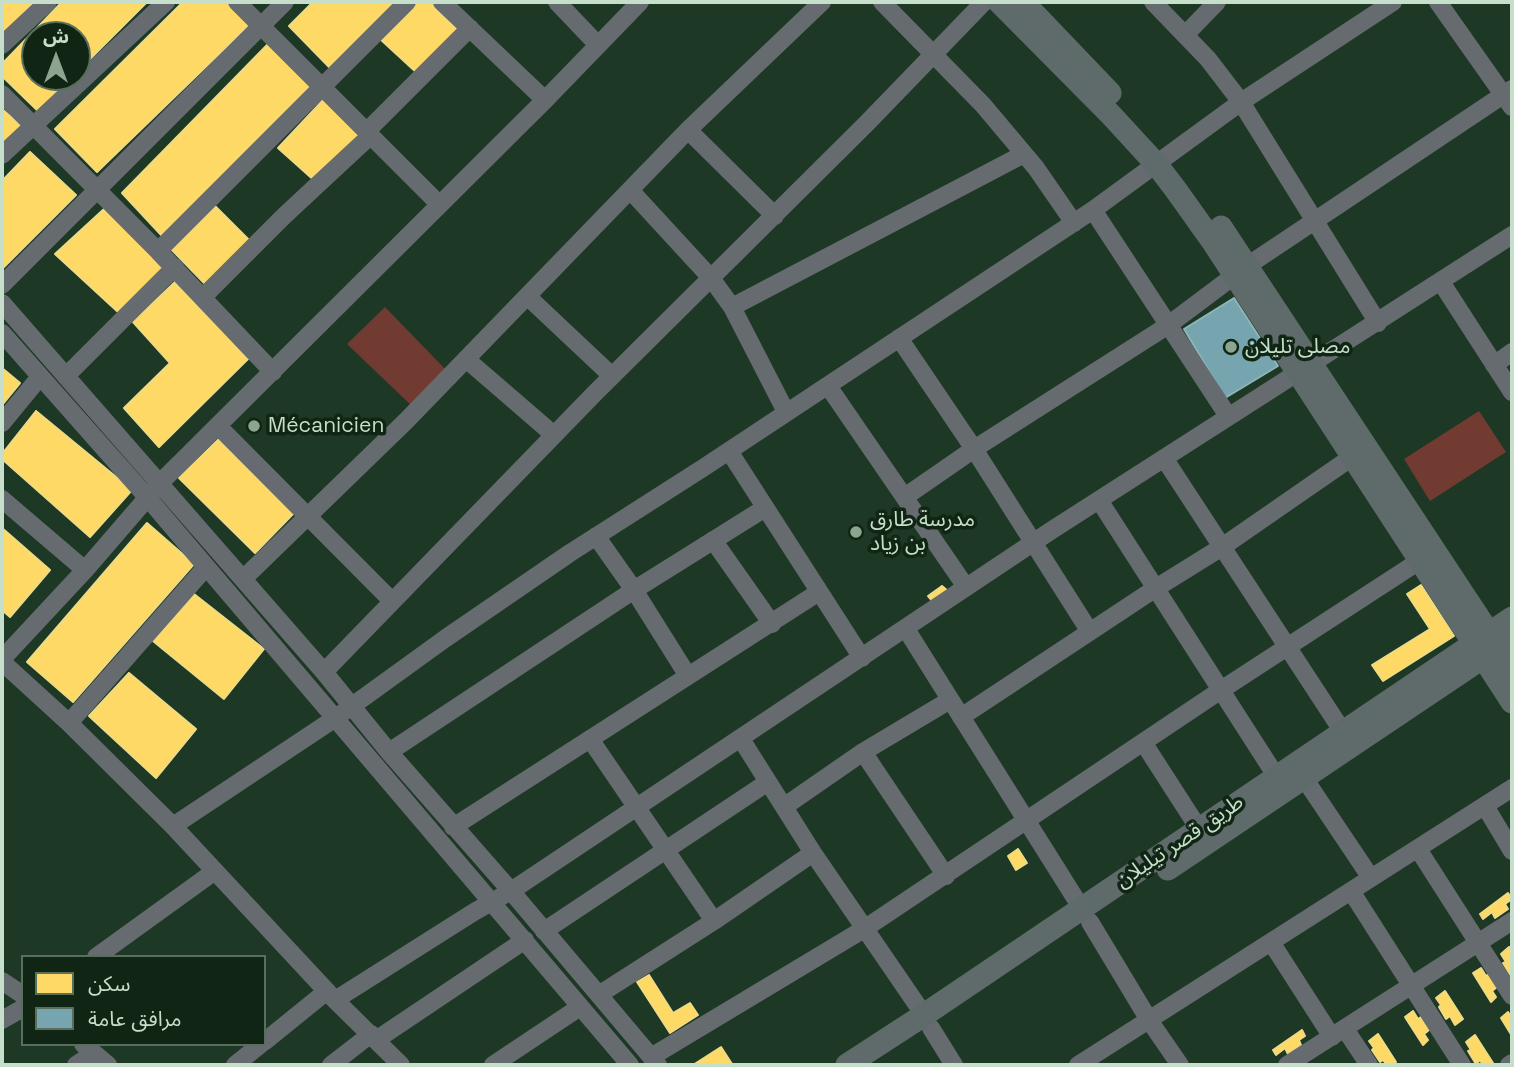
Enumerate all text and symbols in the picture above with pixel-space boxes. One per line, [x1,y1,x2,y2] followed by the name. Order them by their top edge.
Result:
[21,21,91,91] north arrow
[43,24,69,49] text: ش
[1245,334,1350,360] place label: مصلى تليلان
[1223,339,1239,355] marker: مصلى تليلان
[268,413,384,439] place label: Mécanicien
[246,418,262,434] marker: Mécanicien
[870,507,975,557] place label: مدرسة طارق بن زياد
[848,524,864,540] marker: مدرسة طارق بن زياد
[1111,790,1249,894] street label: طريق قصر تيليلان
[21,955,266,1046] legend
[88,970,130,997] text: سكن
[88,1005,181,1032] text: مرافق عامة

